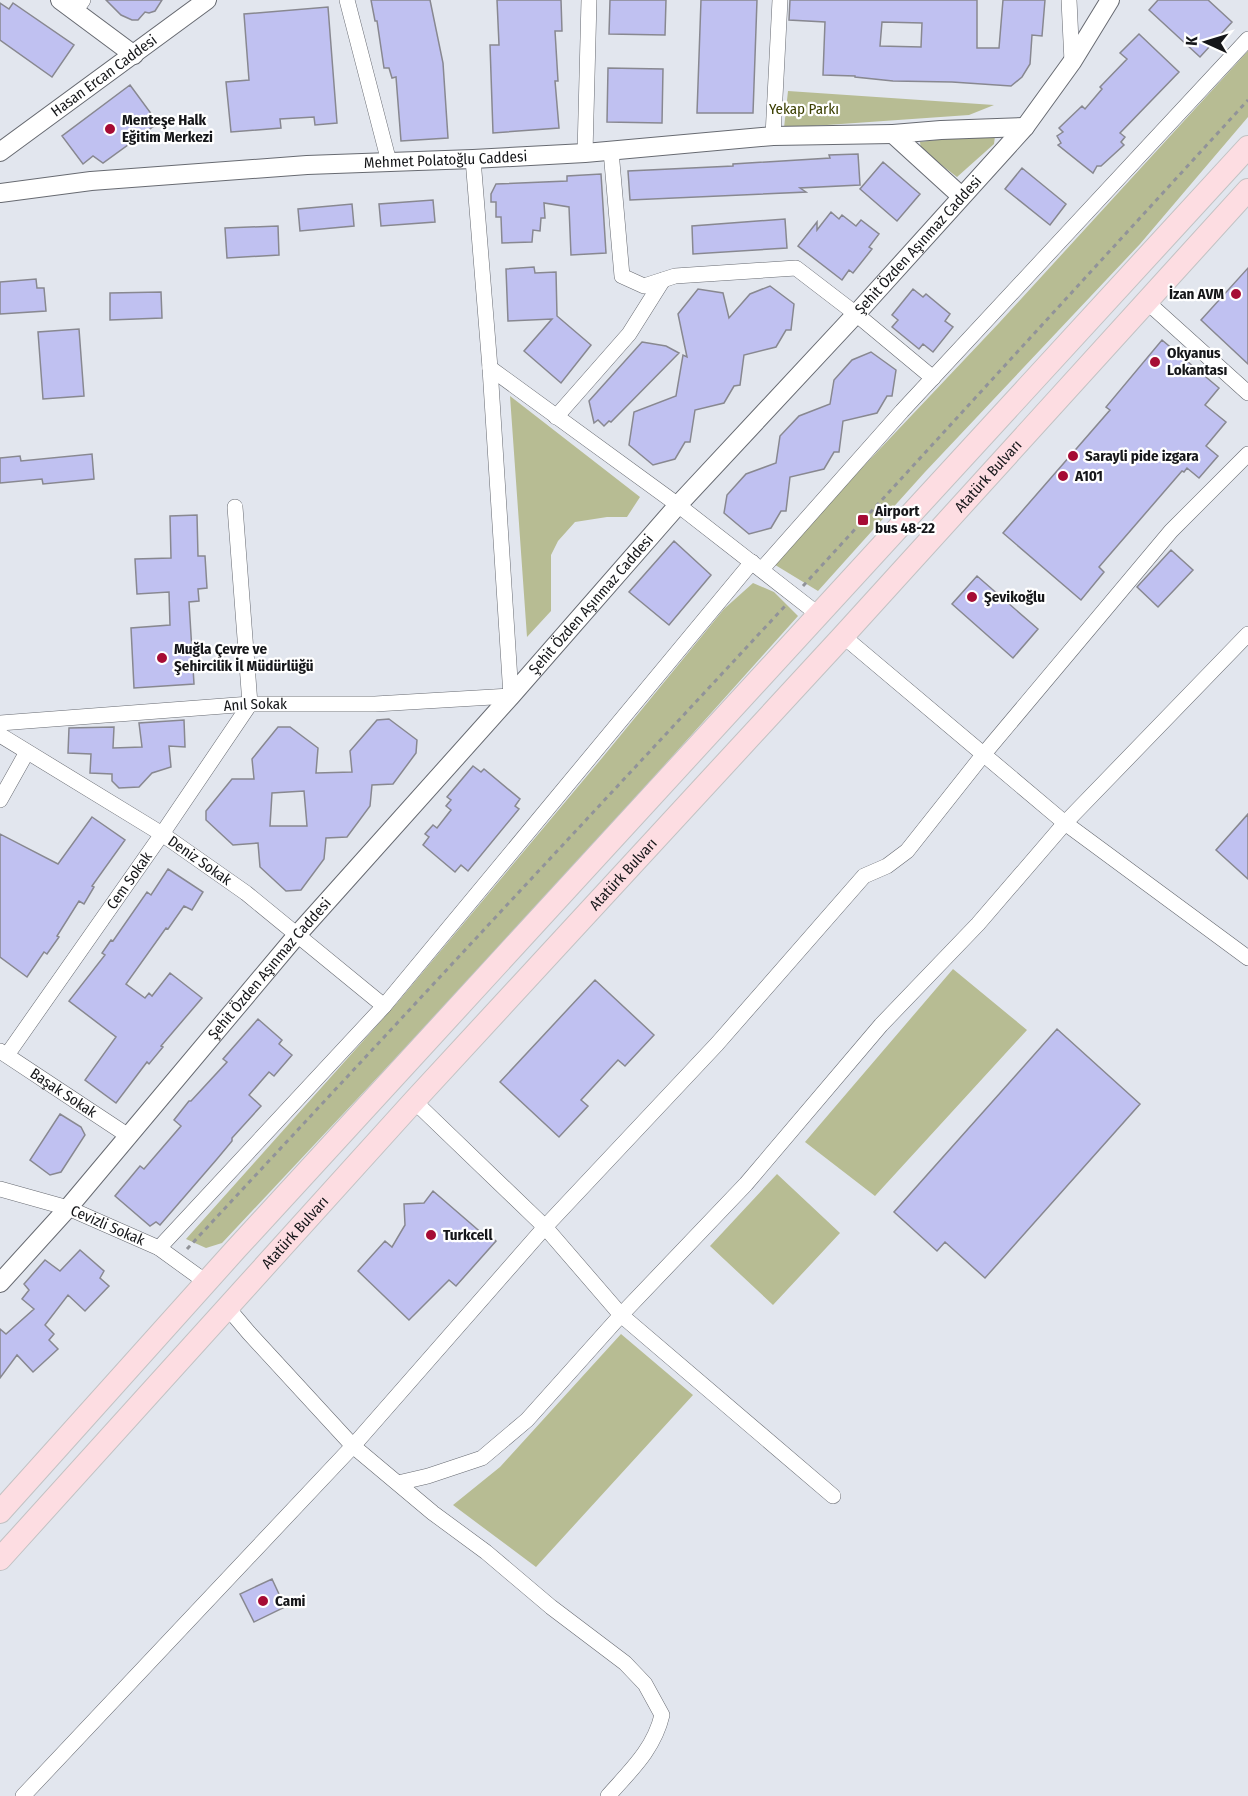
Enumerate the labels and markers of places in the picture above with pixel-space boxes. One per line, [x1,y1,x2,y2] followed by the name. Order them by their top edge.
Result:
[122,111,213,146] place label: Menteşe Halk Eğitim Merkezi
[103,122,117,136] marker: Menteşe Halk Eğitim Merkezi
[1169,285,1224,303] place label: İzan AVM
[1229,287,1243,301] marker: İzan AVM
[1167,344,1227,379] place label: Okyanus Lokantası
[1148,355,1162,369] marker: Okyanus Lokantası
[1085,447,1199,465] place label: Sarayli pide izgara
[1066,449,1080,463] marker: Sarayli pide izgara
[1074,467,1103,485] place label: A101
[1056,469,1070,483] marker: A101
[874,502,935,537] place label: Airport bus 48-22
[856,513,870,527] marker: Airport bus 48-22
[984,588,1045,607] place label: Şevikoğlu
[965,590,979,604] marker: Şevikoğlu
[174,640,314,676] place label: Muğla Çevre ve Şehircilik İl Müdürlüğü
[155,651,169,665] marker: Muğla Çevre ve Şehircilik İl Müdürlüğü
[443,1226,493,1244] place label: Turkcell
[424,1228,438,1242] marker: Turkcell
[275,1592,306,1610] place label: Cami
[256,1594,270,1608] marker: Cami

